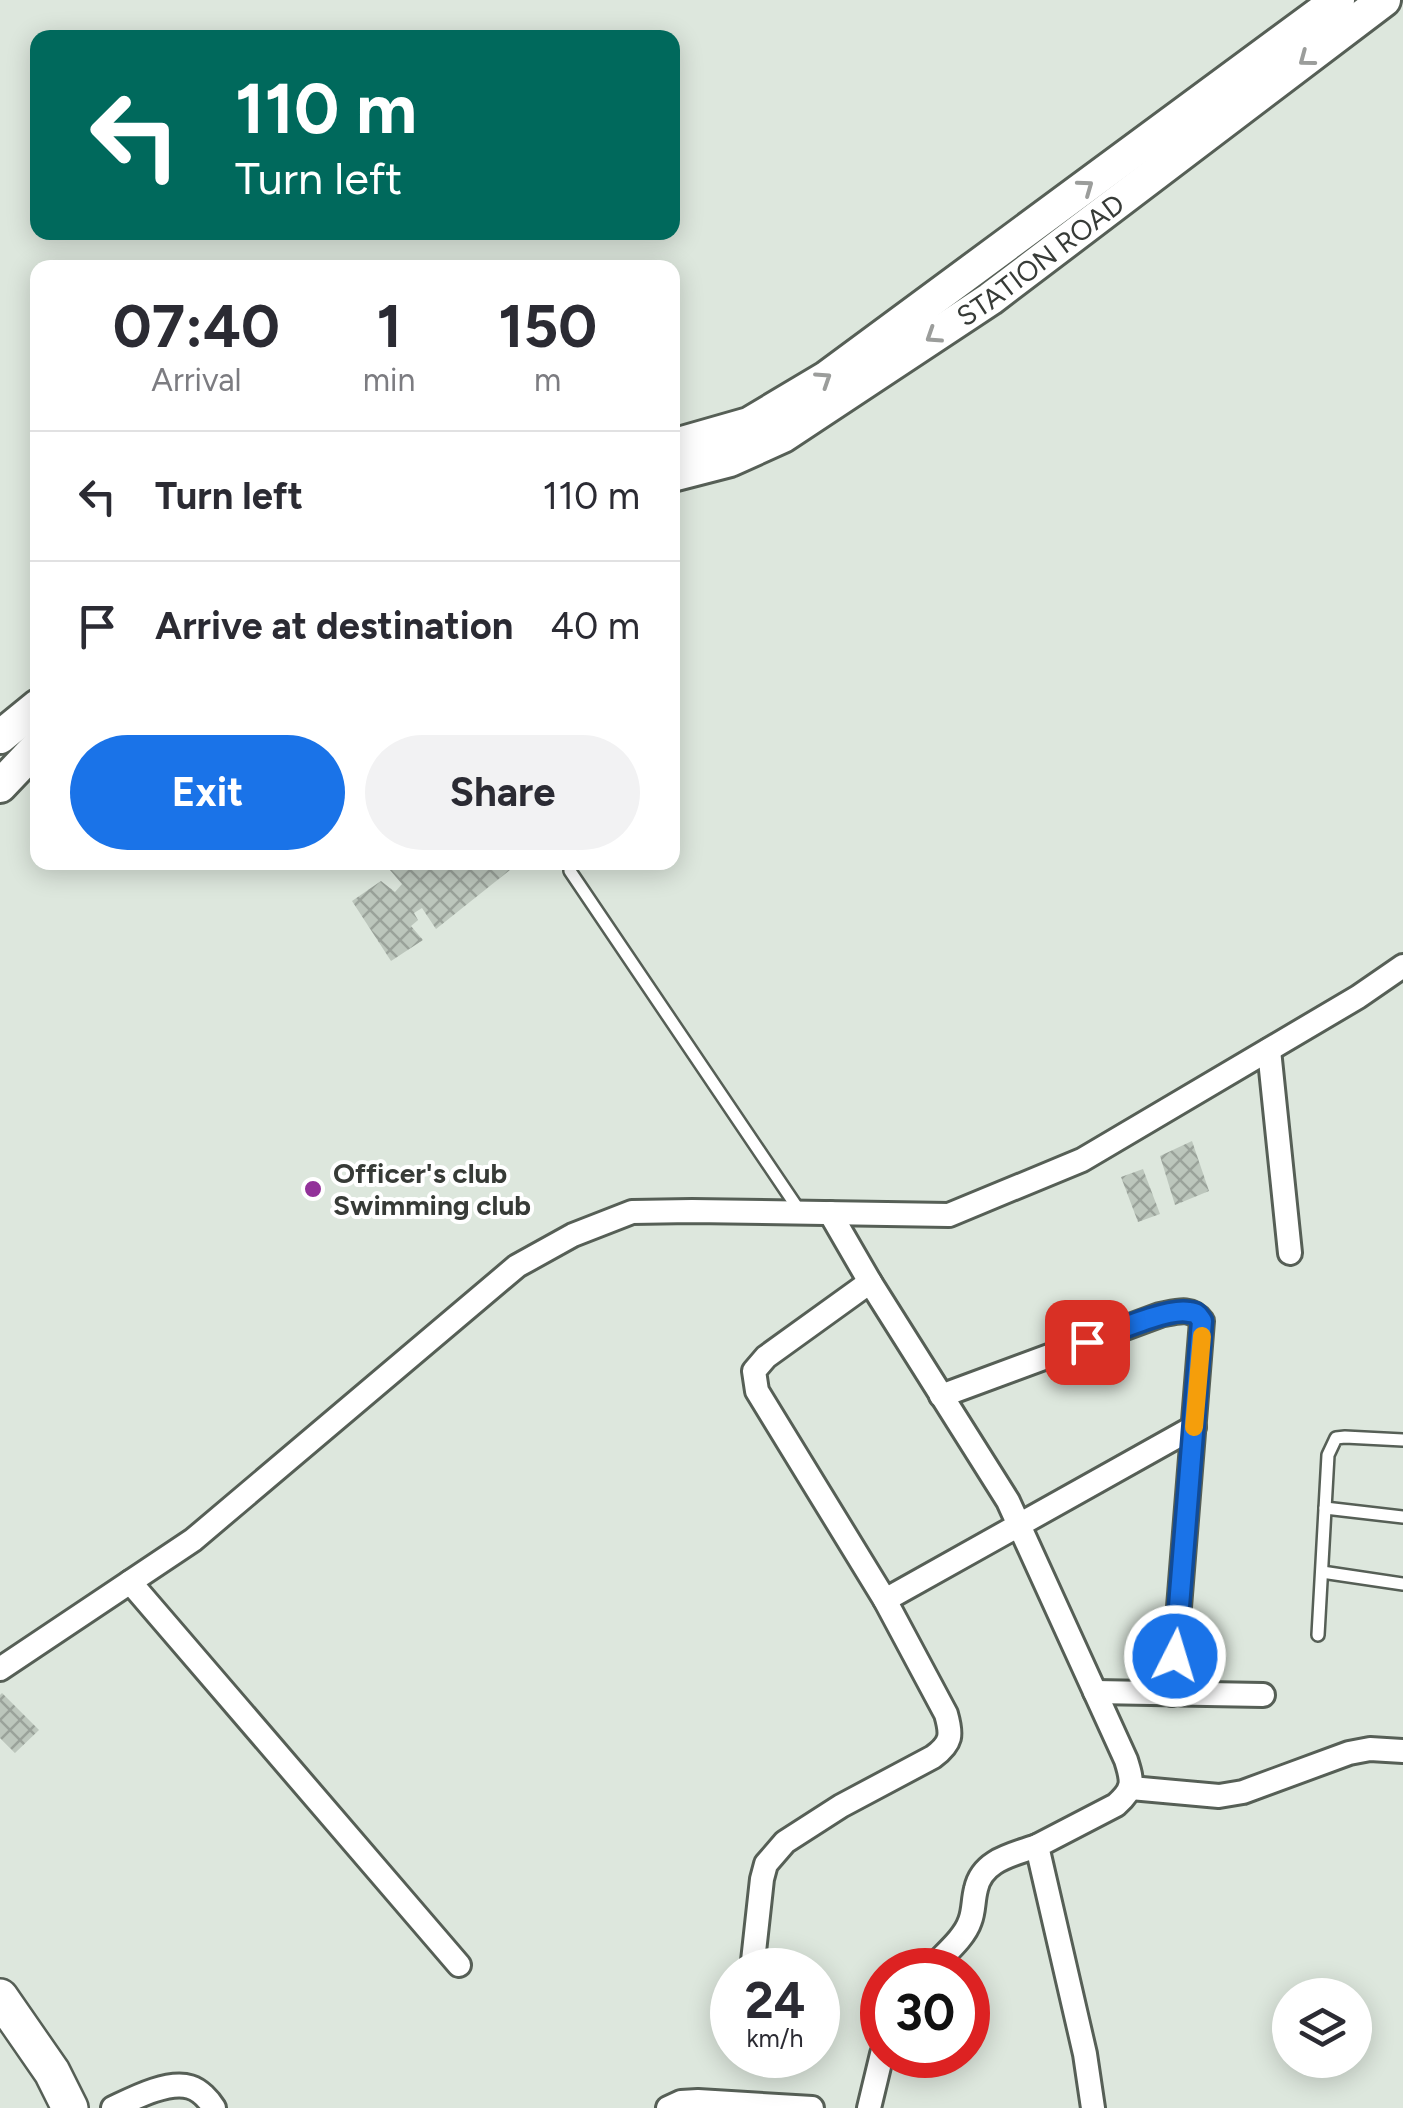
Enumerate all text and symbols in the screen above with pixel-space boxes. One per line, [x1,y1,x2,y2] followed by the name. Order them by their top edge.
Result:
[1299,47,1317,65] one-way arrow
[235,66,417,151] text: 110 m
[70,70,200,200] icon: left
[235,151,402,205] text: Turn left
[1075,180,1094,199] one-way arrow
[950,186,1131,333] street label: STATION ROAD
[113,290,280,362] text: 07:40
[376,290,402,362] text: 1
[498,290,597,362] text: 150
[926,324,944,343] one-way arrow
[151,361,242,399] text: Arrival
[363,361,415,399] text: min
[534,361,561,399] text: m
[814,372,832,391] one-way arrow
[70,469,125,524] icon: left
[155,473,303,519] text: Turn left
[543,473,640,519] text: 110 m
[70,599,125,654] icon: arrive
[155,603,513,649] text: Arrive at destination
[550,603,640,649] text: 40 m
[70,735,345,850] button: Exit
[365,735,640,850] button: Share
[333,1156,531,1222] place label: Officer's club Swimming club
[302,1178,324,1200] marker: Officer's club Swimming club
[1045,1300,1130,1385] pin
[1060,1315,1115,1370] icon: arrive
[1123,1604,1227,1708] position arrow
[860,1948,990,2078] speed limit sign: 30
[745,1970,805,2031] text: 24
[1272,1978,1372,2078] map controls
[1272,1978,1372,2078] button: layers
[746,2023,804,2053] text: km/h

